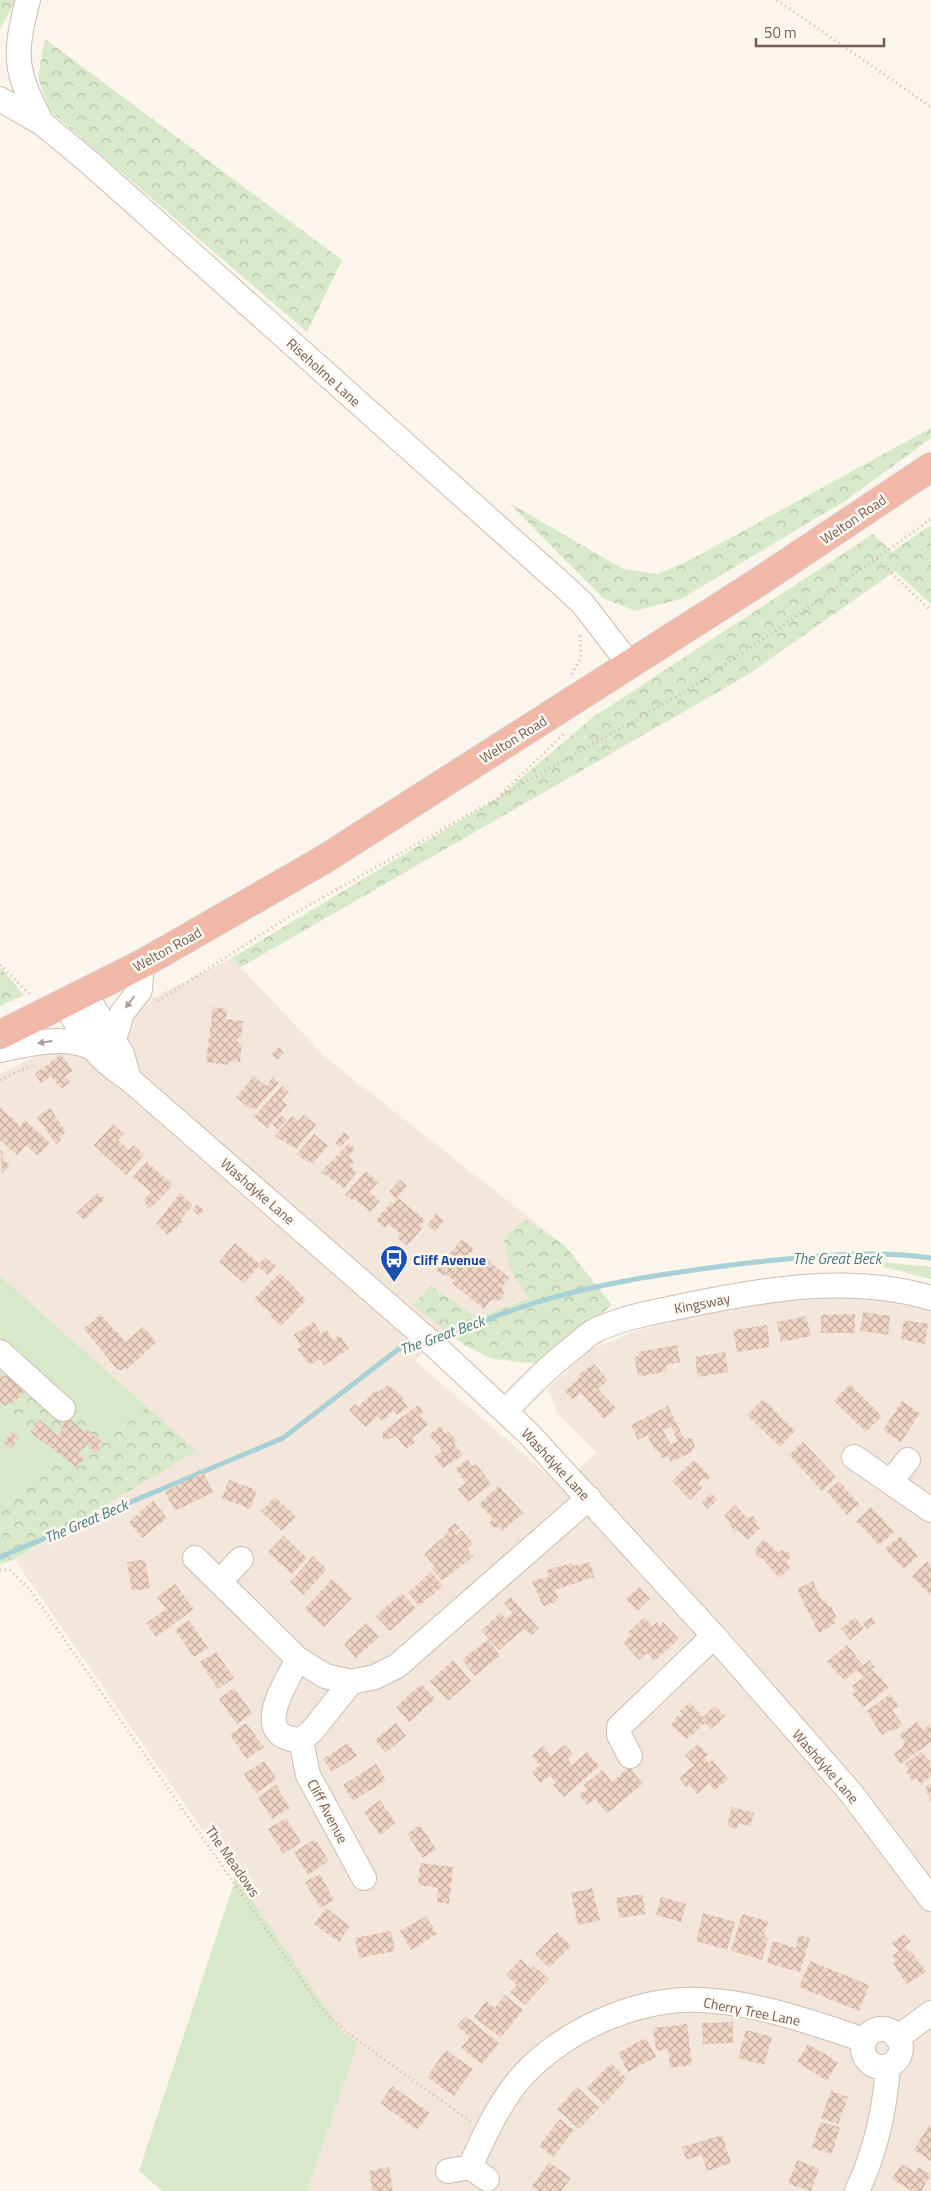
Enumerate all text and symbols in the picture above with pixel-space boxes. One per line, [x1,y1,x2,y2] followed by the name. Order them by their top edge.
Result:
[756,15,884,47] scale bar
[764,21,797,44] text: 50 m
[282,333,366,411] street label: Riseholme Lane
[816,489,890,549] street label: Welton Road
[475,710,551,768] street label: Welton Road
[129,921,205,977] street label: Welton Road
[125,995,135,1009] one-way arrow
[37,1038,53,1046] one-way arrow
[216,1153,300,1229] street label: Washdyke Lane
[379,1244,409,1283] bus stop icon: Cliff Avenue
[793,1247,884,1270] water label: The Great Beck
[413,1249,486,1270] place label: Cliff Avenue
[672,1287,732,1319] street label: Kingsway
[396,1308,490,1361] water label: The Great Beck
[517,1423,595,1505] street label: Washdyke Lane
[41,1492,133,1549] water label: The Great Beck
[788,1724,864,1808] street label: Washdyke Lane
[302,1775,354,1847] street label: Cliff Avenue
[201,1821,265,1901] street label: The Meadows
[702,1991,802,2031] street label: Cherry Tree Lane

